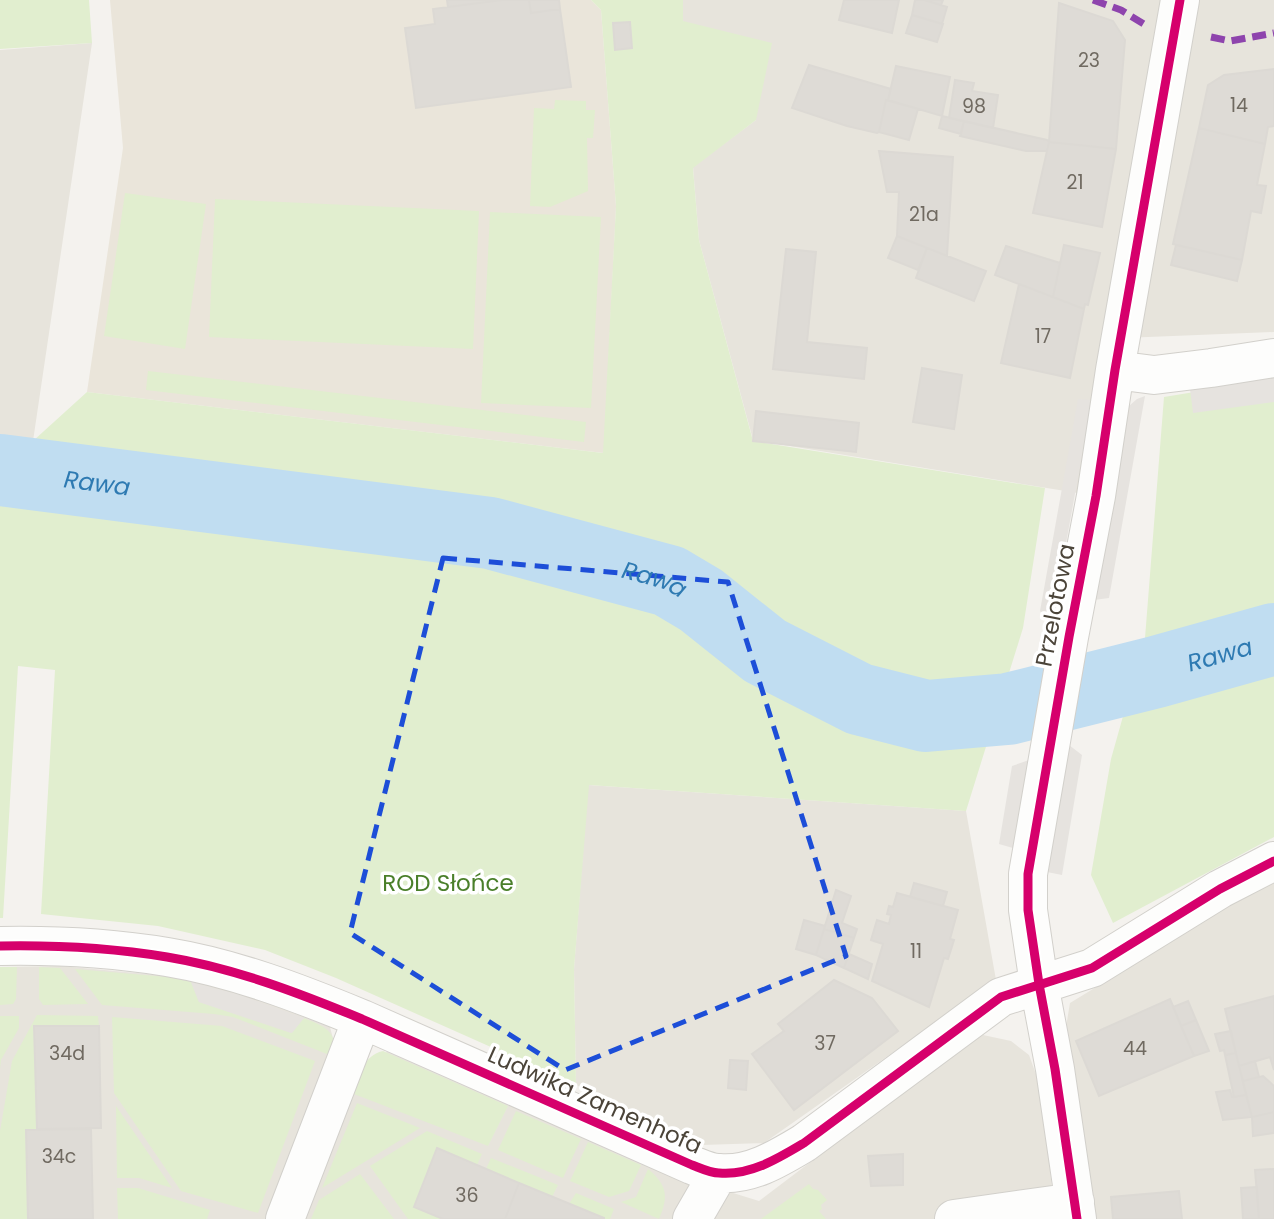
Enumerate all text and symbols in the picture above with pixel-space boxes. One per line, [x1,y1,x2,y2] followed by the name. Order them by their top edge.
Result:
[1078,47,1100,74] house number: 23
[1230,92,1248,119] house number: 14
[962,93,986,120] house number: 98
[1066,169,1084,196] house number: 21
[909,201,939,228] house number: 21a
[1035,323,1051,350] house number: 17
[62,462,132,503] water label: Rawa
[1027,541,1083,669] street label: Przelotowa
[619,553,694,605] water label: Rawa
[1183,629,1256,679] water label: Rawa
[382,867,514,899] park label: ROD Słońce
[910,938,922,965] house number: 11
[814,1030,836,1057] house number: 37
[1123,1035,1147,1062] house number: 44
[483,1038,707,1162] street label: Ludwika Zamenhofa
[49,1040,85,1067] house number: 34d
[42,1143,76,1170] house number: 34c
[455,1182,479,1209] house number: 36

